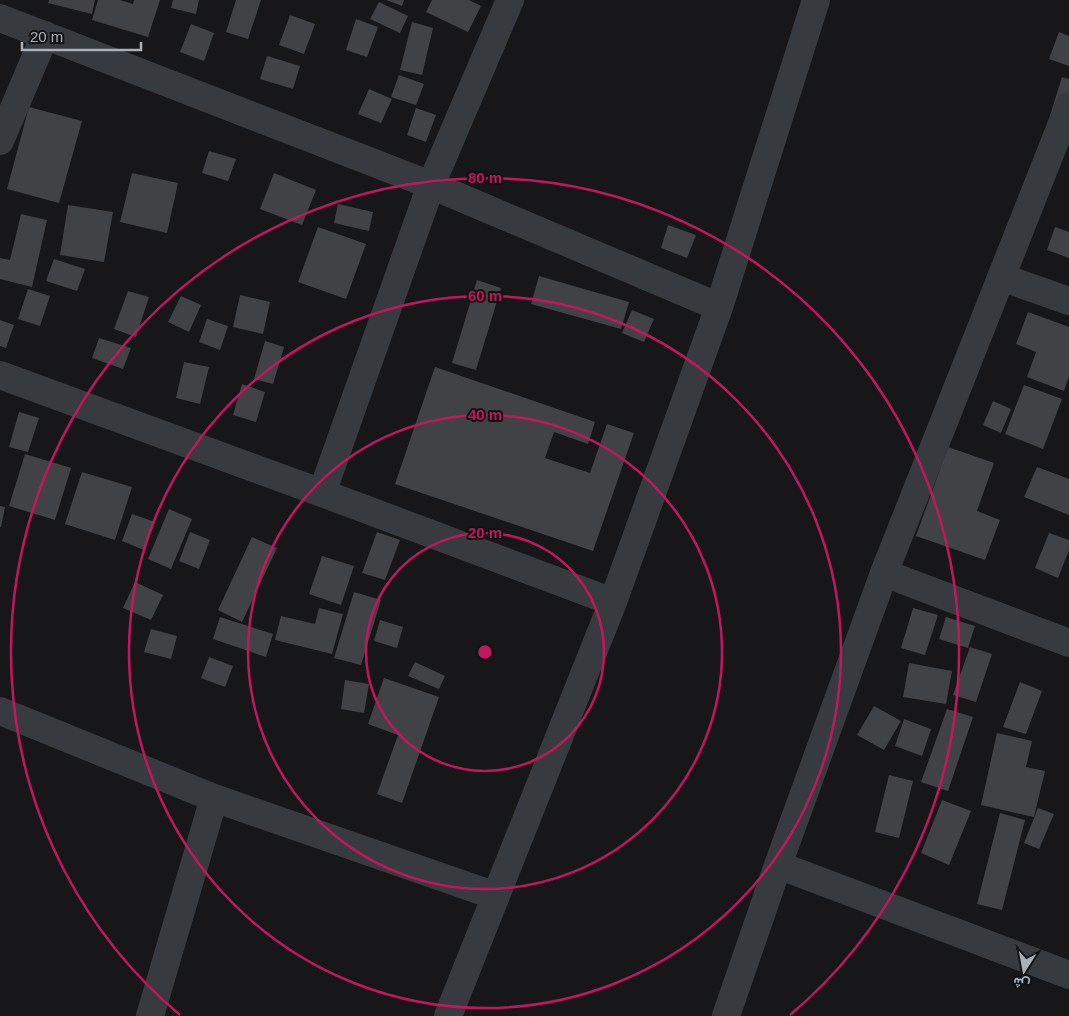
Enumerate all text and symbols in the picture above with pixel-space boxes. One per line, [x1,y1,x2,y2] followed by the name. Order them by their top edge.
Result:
[22,20,141,52] scale bar
[30,28,63,45] text: 20 m
[468,169,502,186] text: 80 m
[468,287,502,304] text: 60 m
[468,406,502,423] text: 40 m
[468,524,502,541] text: 20 m
[476,643,494,661] centre of rings
[999,946,1049,996] north arrow
[1012,973,1031,993] text: ش

